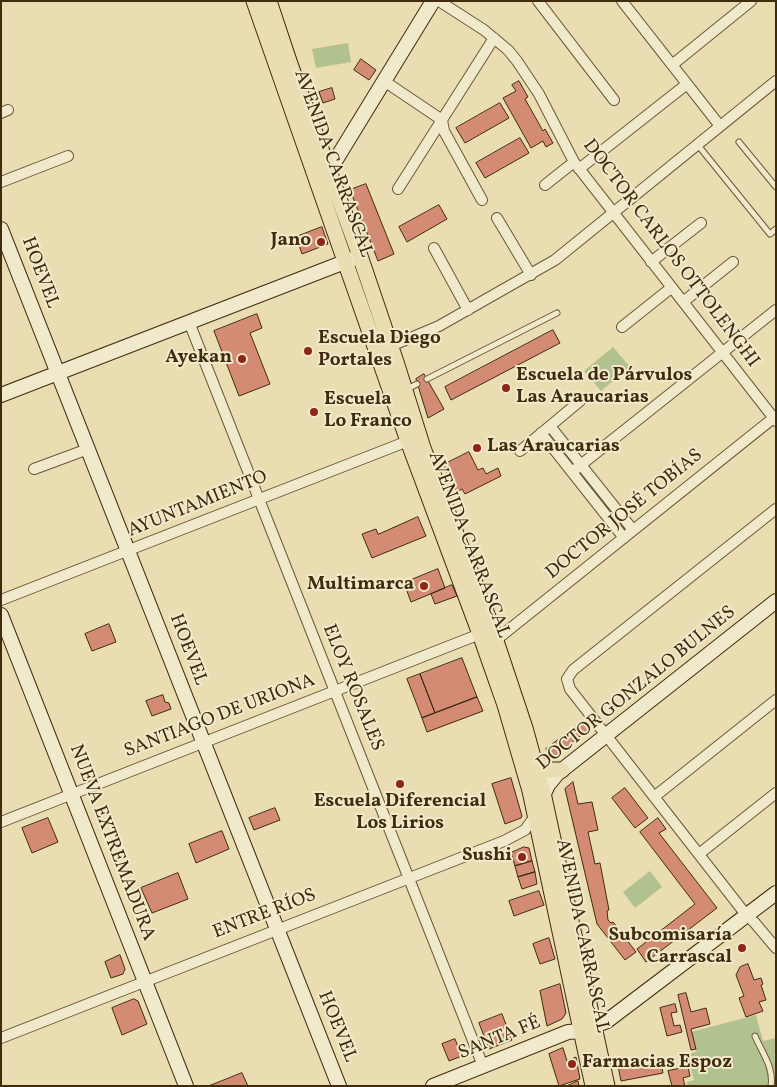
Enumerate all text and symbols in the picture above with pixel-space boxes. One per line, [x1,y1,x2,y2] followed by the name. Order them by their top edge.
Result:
[287,67,377,261] street label: AVENIDA CARRASCAL
[577,135,763,373] street label: DOCTOR CARLOS OTTOLENGHI
[271,231,311,253] place label: Jano
[15,234,63,312] street label: HOEVEL
[315,236,327,248] marker: Jano
[318,329,441,373] place label: Escuela Diego Portales
[302,345,314,357] marker: Escuela Diego Portales
[165,348,232,370] place label: Ayekan
[236,353,248,365] marker: Ayekan
[516,366,692,410] place label: Escuela de Párvulos Las Araucarias
[500,382,512,394] marker: Escuela de Párvulos Las Araucarias
[324,390,412,434] place label: Escuela Lo Franco
[308,406,320,418] marker: Escuela Lo Franco
[487,437,620,459] place label: Las Araucarias
[471,442,483,454] marker: Las Araucarias
[542,445,708,585] street label: DOCTOR JOSÉ TOBÍAS
[422,449,514,641] street label: AVENIDA CARRASCAL
[125,467,271,543] street label: AYUNTAMIENTO
[307,575,414,597] place label: Multimarca
[418,580,430,592] marker: Multimarca
[533,602,741,776] street label: DOCTOR GONZALO BULNES
[163,611,211,689] street label: HOEVEL
[316,621,388,755] street label: ELOY ROSALES
[121,670,319,764] street label: SANTIAGO DE URIONA
[63,742,159,944] street label: NUEVA EXTREMADURA
[394,778,406,790] marker: Escuela Diferencial Los Lirios
[314,792,486,836] place label: Escuela Diferencial Los Lirios
[549,837,613,1035] street label: AVENIDA CARRASCAL
[462,846,512,868] place label: Sushi
[516,851,528,863] marker: Sushi
[210,885,320,945] street label: ENTRE RÍOS
[608,926,732,970] place label: Subcomisaría Carrascal
[736,942,748,954] marker: Subcomisaría Carrascal
[312,988,360,1066] street label: HOEVEL
[455,1012,545,1066] street label: SANTA FÉ
[582,1053,732,1075] place label: Farmacias Espoz
[566,1058,578,1070] marker: Farmacias Espoz

